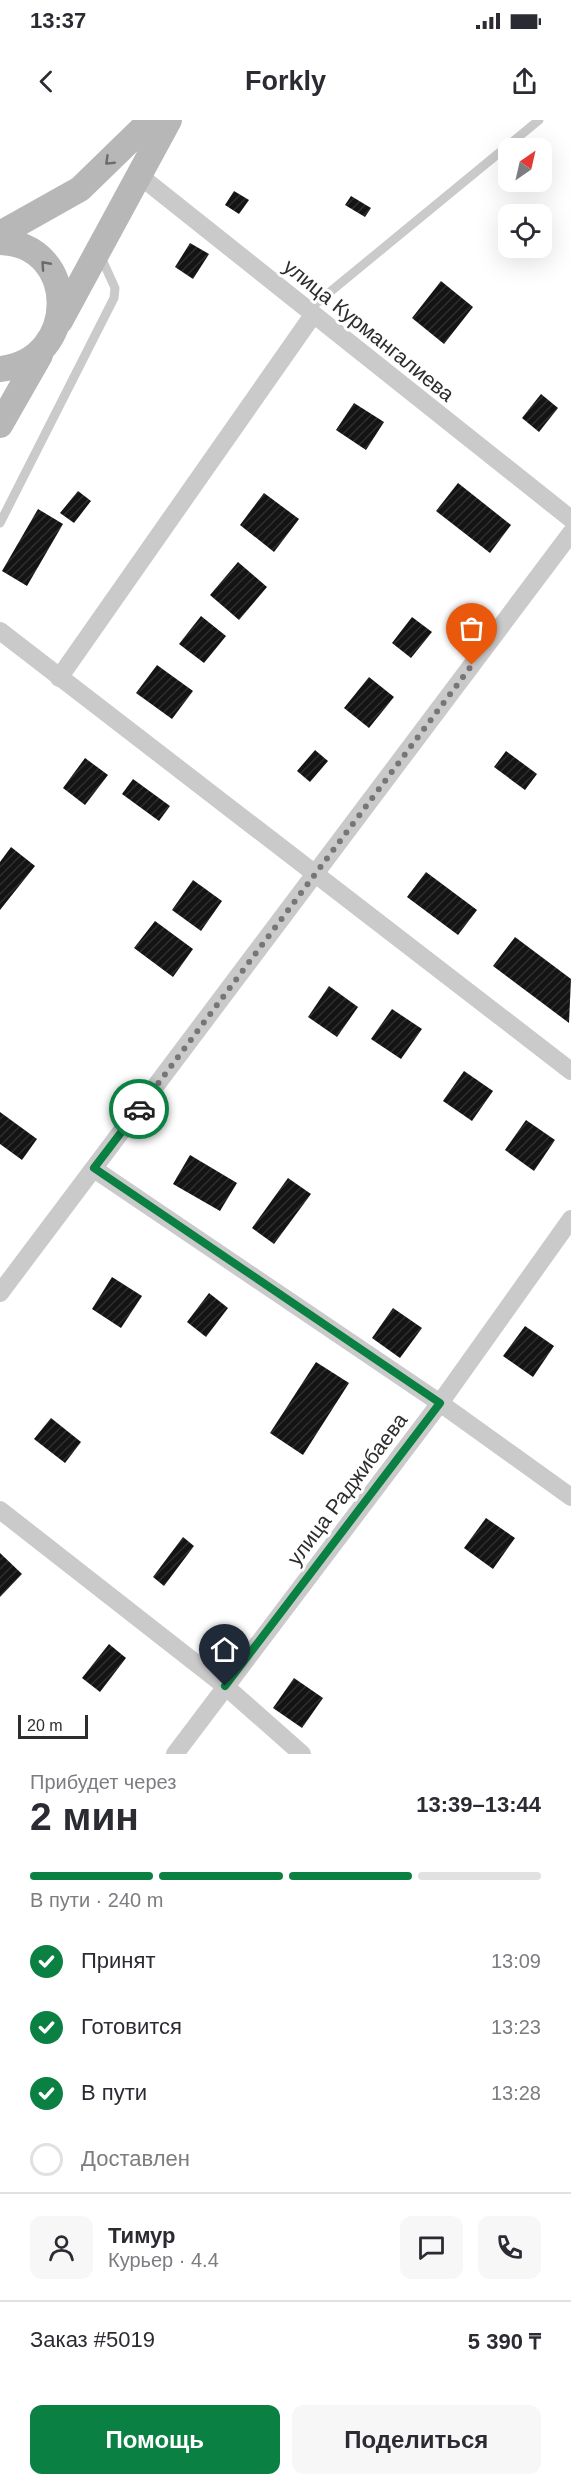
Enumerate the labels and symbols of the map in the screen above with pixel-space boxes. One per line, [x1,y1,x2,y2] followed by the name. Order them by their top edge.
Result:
[498,138,552,192] north arrow
[105,154,115,165] one-way arrow
[279,254,459,406] street label: улица Курмангалиева
[41,261,52,272] one-way arrow
[446,603,497,665] pin
[109,1079,169,1139] courier
[282,1408,412,1569] street label: улица Раджибаева
[199,1624,250,1686] pin
[18,1712,88,1740] scale bar

